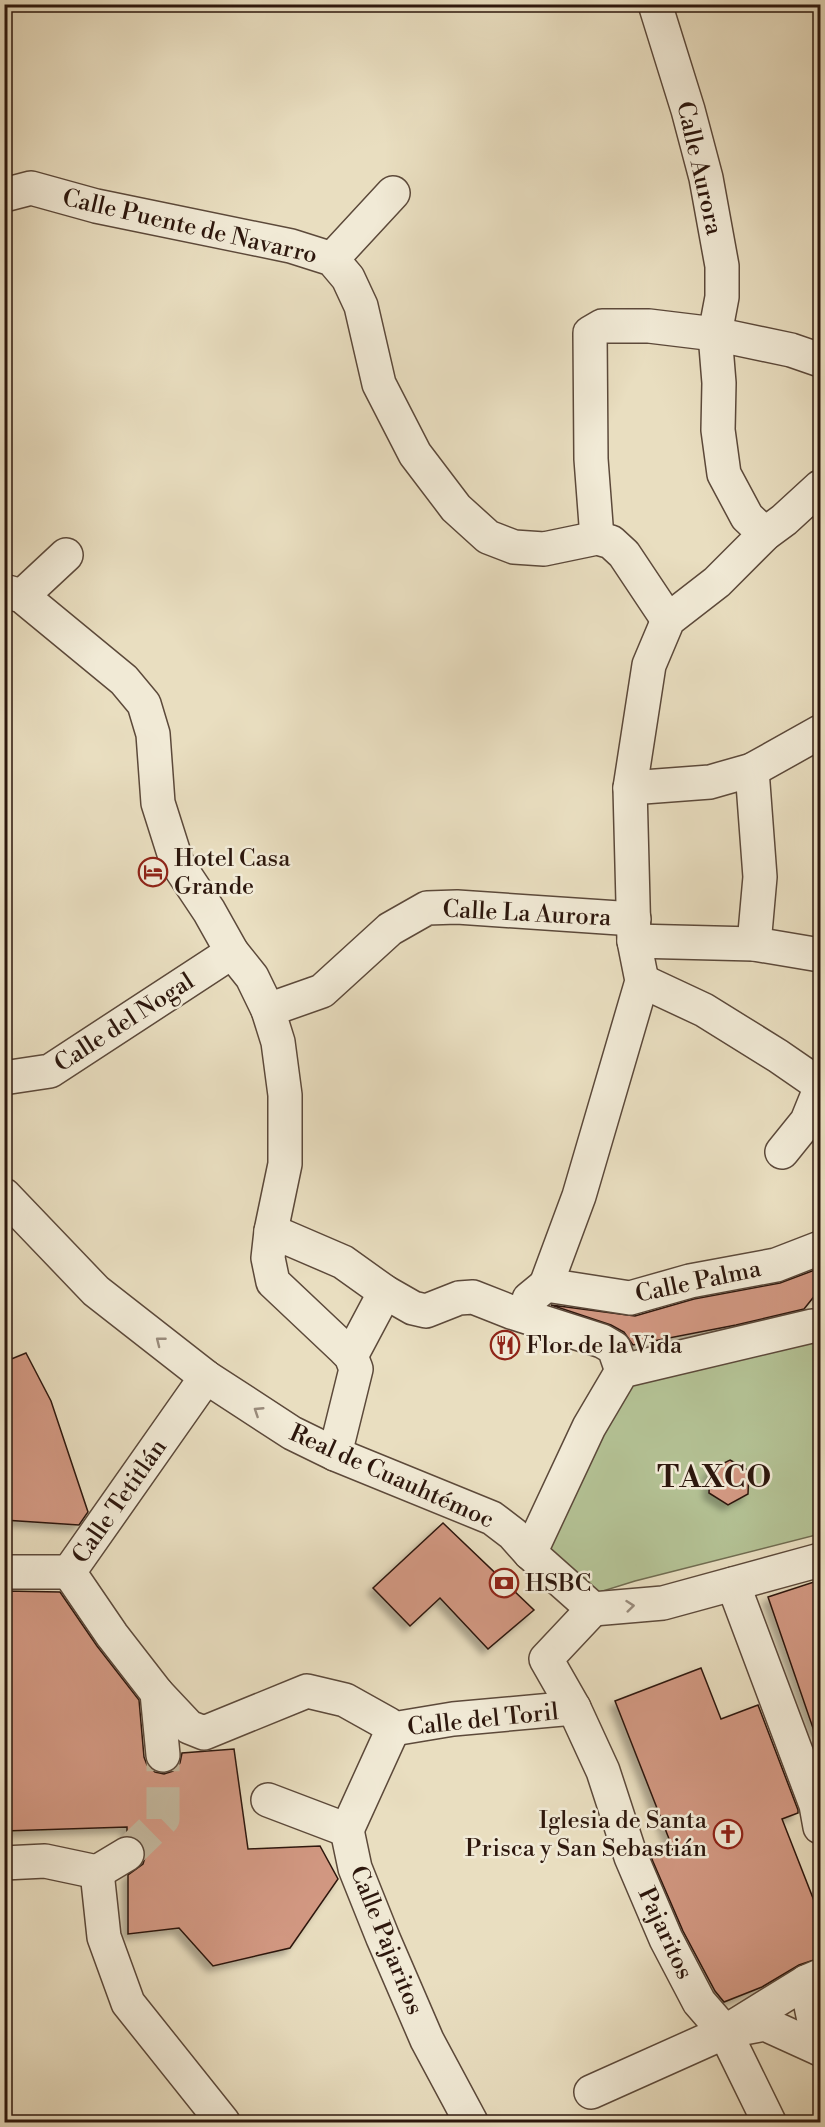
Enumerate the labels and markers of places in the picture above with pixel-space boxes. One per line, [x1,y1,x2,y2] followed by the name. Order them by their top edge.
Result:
[174,844,291,902] place label: Hotel Casa Grande
[137,856,169,888] hotel icon: Hotel Casa Grande
[489,1329,521,1361] restaurant icon: Flor de la Vida
[526,1331,683,1361] place label: Flor de la Vida
[488,1567,520,1599] bank icon: HSBC
[525,1569,591,1599] place label: HSBC
[465,1806,708,1864] place label: Iglesia de Santa Prisca y San Sebastián
[712,1818,744,1850] church icon: Iglesia de Santa Prisca y San Sebastián

